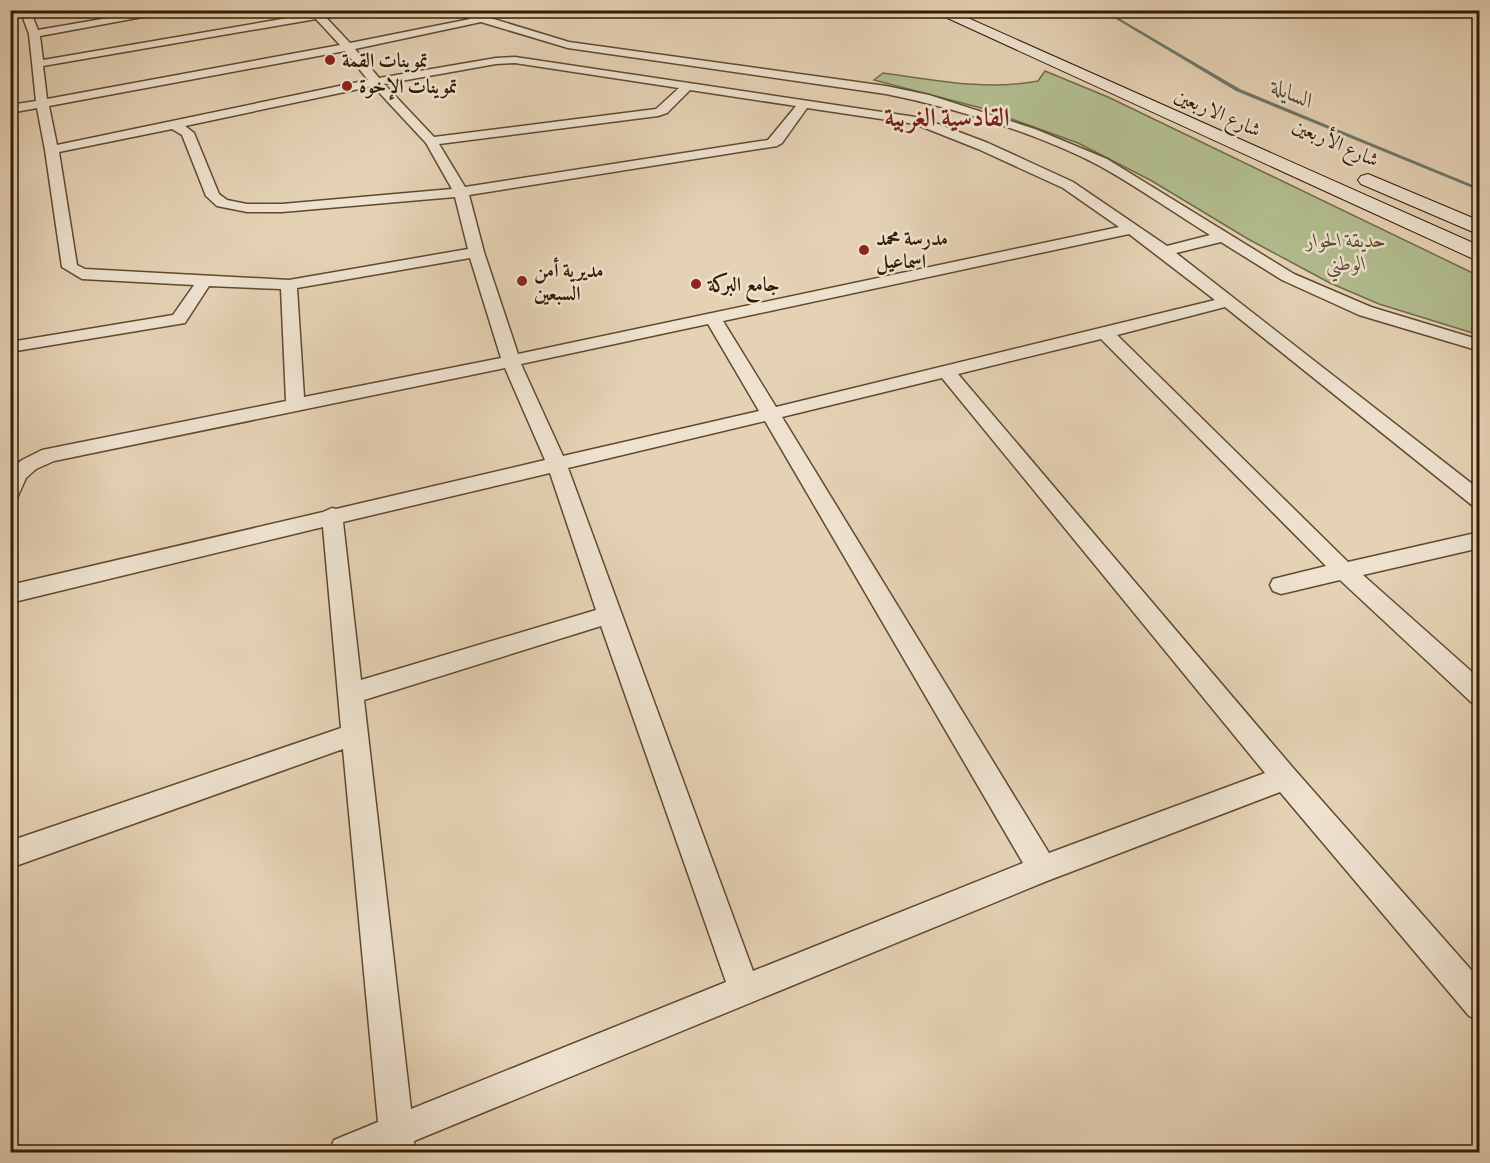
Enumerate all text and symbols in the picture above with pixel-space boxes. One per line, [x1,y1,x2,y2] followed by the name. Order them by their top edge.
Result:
[342,48,428,76] place label: تموينات القمة
[323,53,337,67] marker: تموينات القمة
[1263,71,1318,118] water label: السايلة
[359,74,457,102] place label: تموينات الإخوة
[340,79,354,93] marker: تموينات الإخوة
[1169,82,1265,147] street label: شارع الاربعين
[884,101,1010,137] district label: القادسية الغربية
[1287,110,1384,177] street label: شارع الأربعين
[876,226,948,277] place label: مدرسة محمد اسماعيل
[1304,228,1386,282] park label: حديقة الحوار الوطني
[857,243,871,257] marker: مدرسة محمد اسماعيل
[534,257,603,309] place label: مديرية أمن السبعين
[707,272,780,303] place label: جامع البركة
[515,274,529,288] marker: مديرية أمن السبعين
[689,277,703,291] marker: جامع البركة

